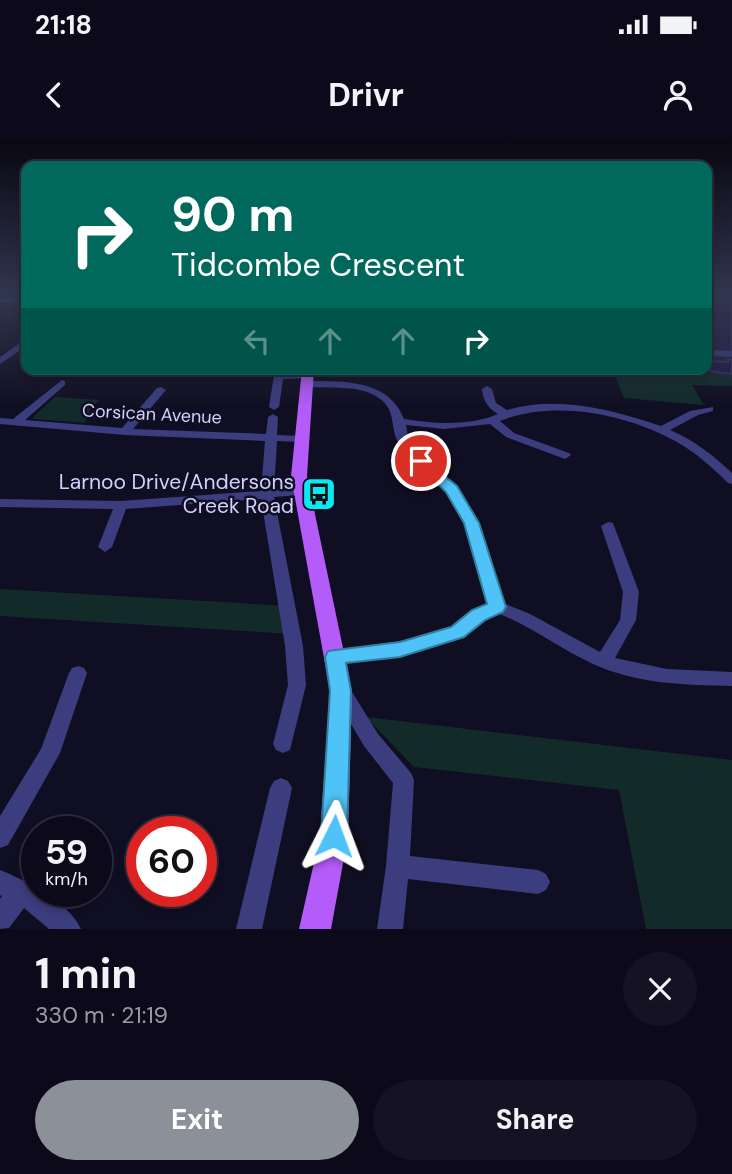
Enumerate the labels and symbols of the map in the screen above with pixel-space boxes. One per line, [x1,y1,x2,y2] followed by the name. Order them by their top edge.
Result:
[81,398,223,430] street label: Corsican Avenue
[391,431,451,491] pin
[59,468,294,520] place label: Larnoo Drive/Andersons Creek Road
[300,475,338,513] bus stop icon: Larnoo Drive/Andersons Creek Road
[297,799,371,873] position arrow
[126,816,217,907] speed limit sign: 60

